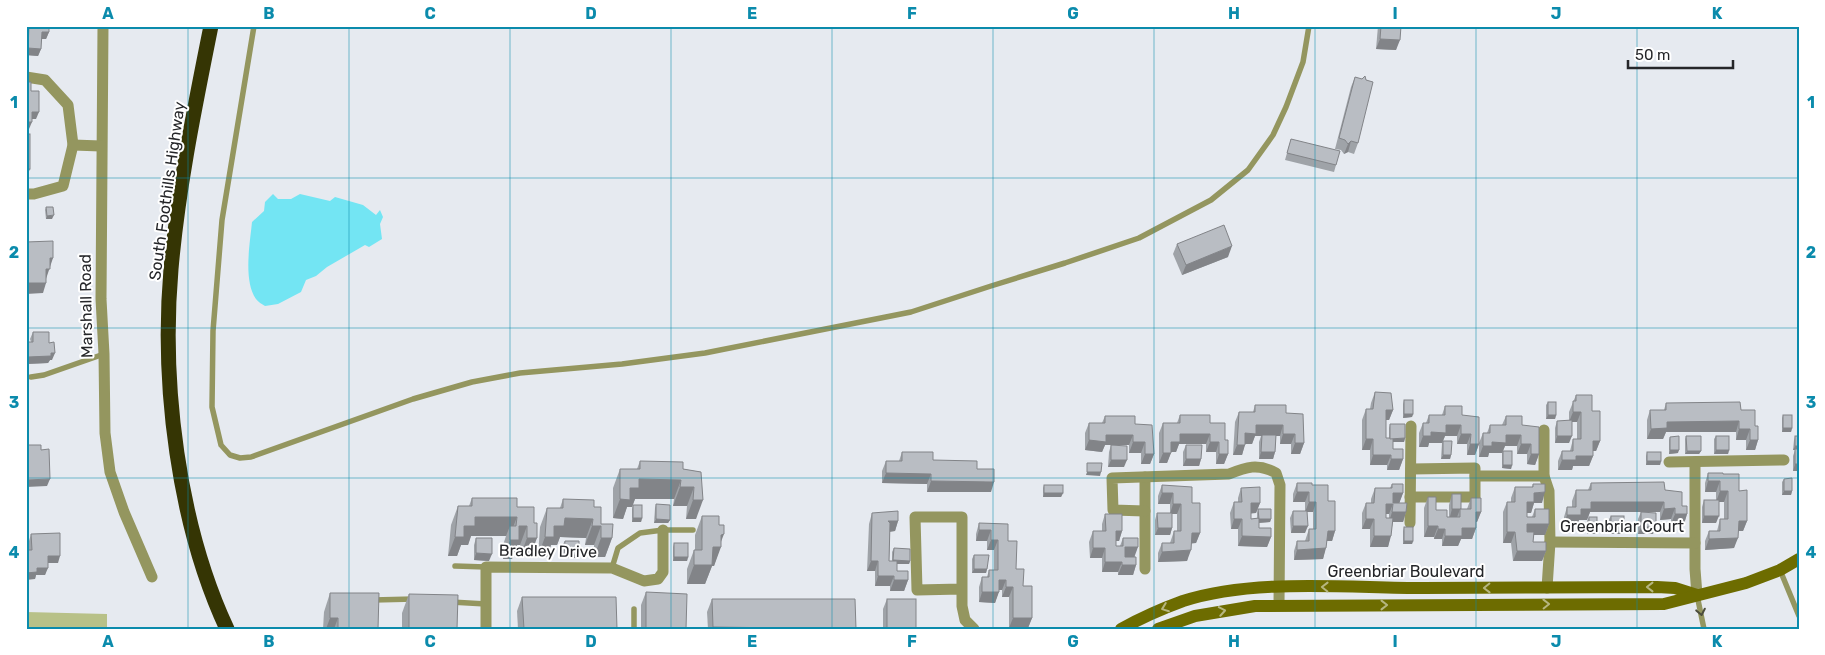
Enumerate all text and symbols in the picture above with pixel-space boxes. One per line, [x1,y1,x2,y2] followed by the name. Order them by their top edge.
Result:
[102,4,114,23] text: A
[263,4,275,23] text: B
[424,4,436,23] text: C
[585,4,597,23] text: D
[747,4,757,23] text: E
[907,4,917,23] text: F
[1067,4,1079,23] text: G
[1228,4,1240,23] text: H
[1392,4,1398,23] text: I
[1551,4,1561,23] text: J
[1712,4,1723,23] text: K
[1628,38,1732,70] scale bar
[1635,46,1670,64] text: 50 m
[10,93,18,112] text: 1
[1807,93,1815,112] text: 1
[145,100,189,282] street label: South Foothills Highway
[9,243,19,262] text: 2
[1806,243,1816,262] text: 2
[76,254,96,358] street label: Marshall Road
[9,393,19,412] text: 3
[1806,393,1816,412] text: 3
[1560,517,1684,536] street label: Greenbriar Court
[499,541,597,561] street label: Bradley Drive
[9,543,20,562] text: 4
[1806,543,1817,562] text: 4
[1327,562,1485,581] street label: Greenbriar Boulevard
[1320,582,1328,592] one-way arrow
[1645,582,1653,592] one-way arrow
[1483,583,1490,593] one-way arrow
[1543,599,1551,609] one-way arrow
[1380,600,1388,610] one-way arrow
[1161,602,1170,612] one-way arrow
[1218,606,1226,617] one-way arrow
[1695,608,1705,616] one-way arrow
[102,632,114,651] text: A
[263,632,275,651] text: B
[424,632,436,651] text: C
[585,632,597,651] text: D
[747,632,757,651] text: E
[907,632,917,651] text: F
[1067,632,1079,651] text: G
[1228,632,1240,651] text: H
[1392,632,1398,651] text: I
[1551,632,1561,651] text: J
[1712,632,1723,651] text: K

